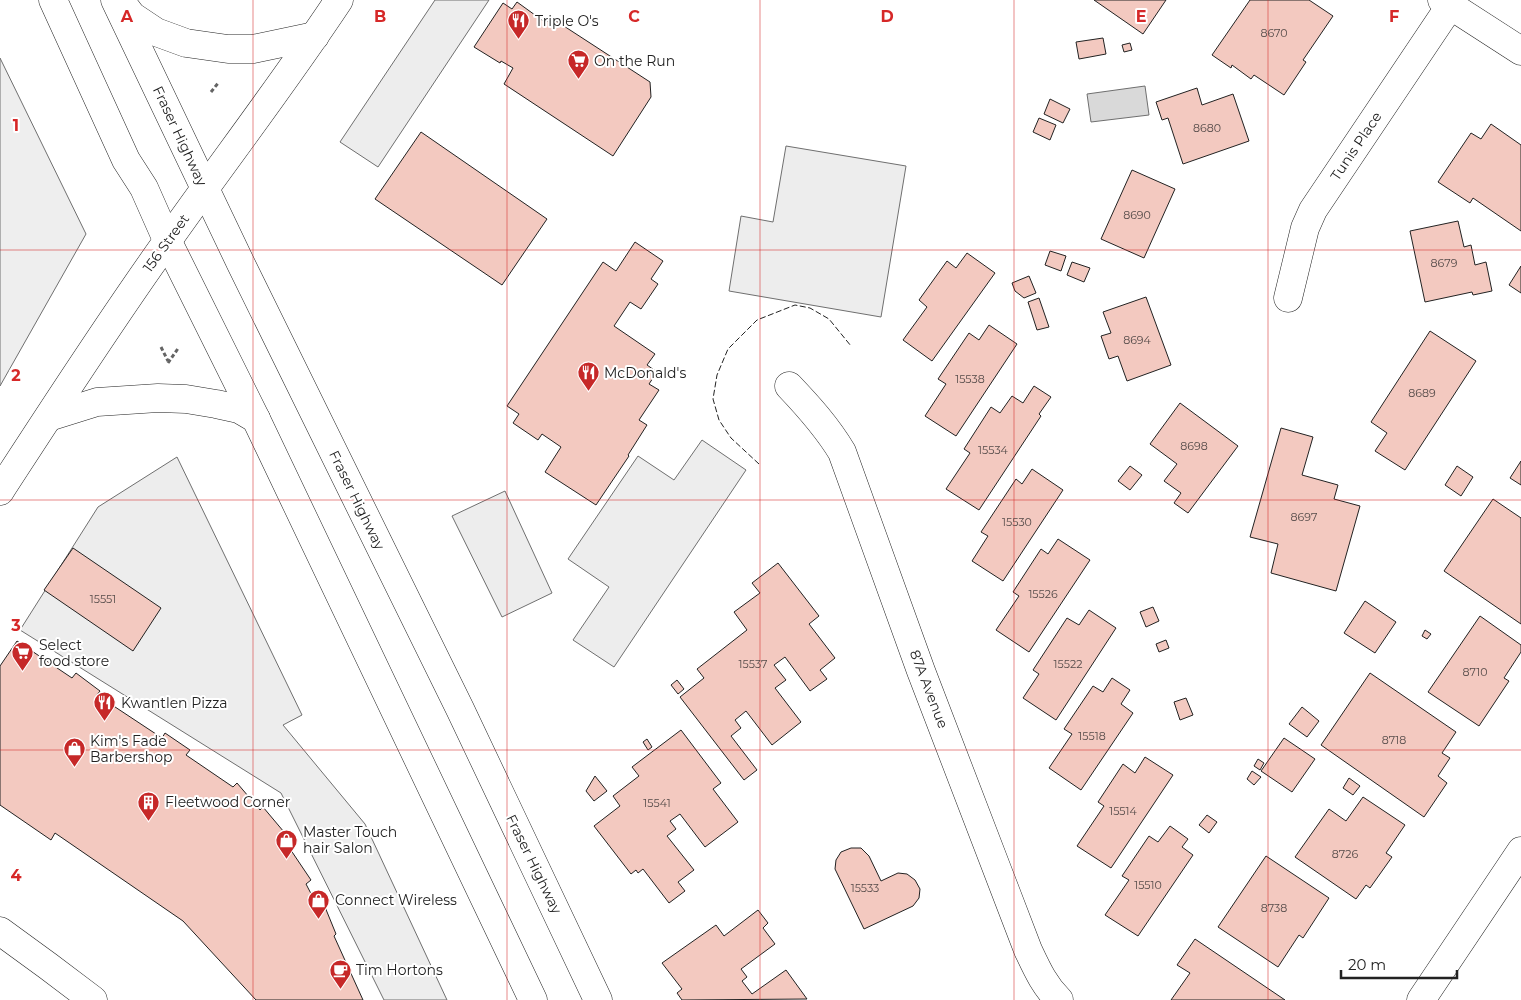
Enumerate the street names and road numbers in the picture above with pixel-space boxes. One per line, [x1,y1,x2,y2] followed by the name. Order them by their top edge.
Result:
[149,83,211,189] street label: Fraser Highway
[1326,108,1386,184] street label: Tunis Place
[139,210,193,276] street label: 156 Street
[325,447,389,553] street label: Fraser Highway
[906,647,952,731] street label: 87A Avenue
[502,811,566,917] street label: Fraser Highway

